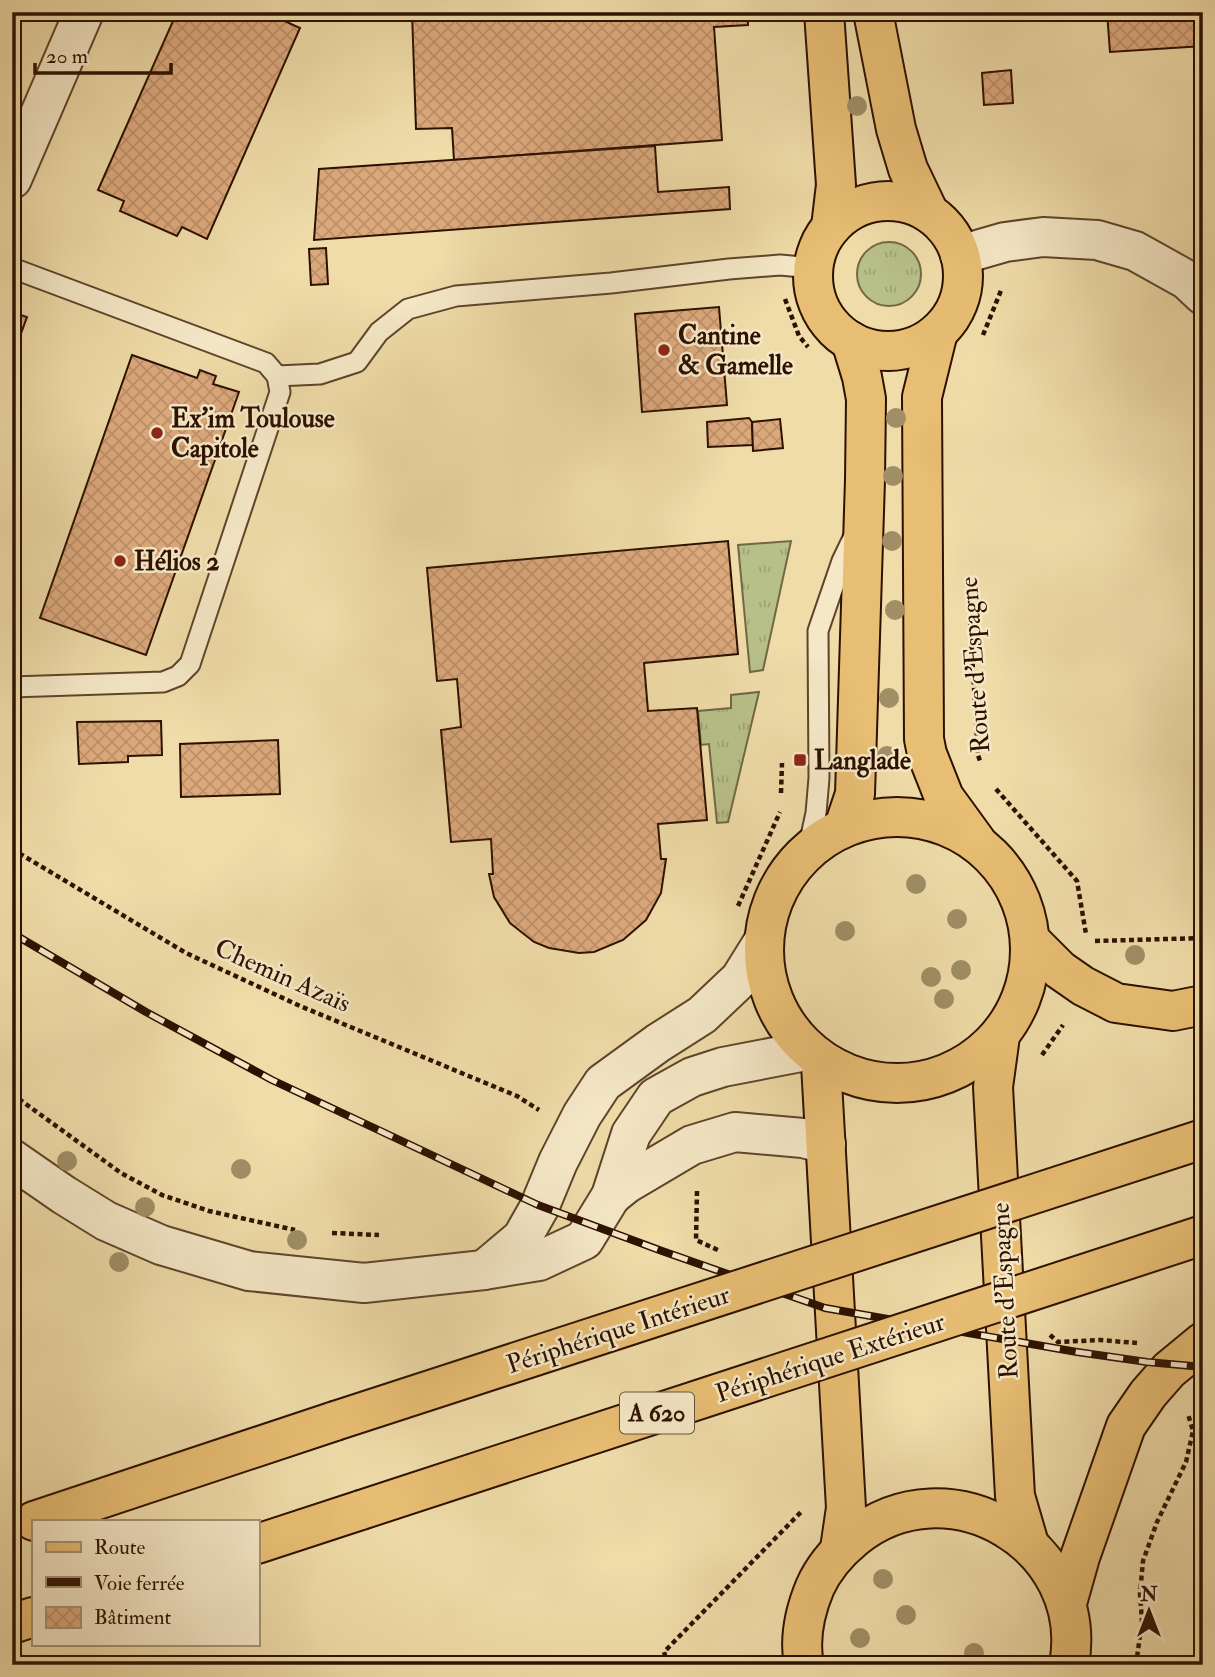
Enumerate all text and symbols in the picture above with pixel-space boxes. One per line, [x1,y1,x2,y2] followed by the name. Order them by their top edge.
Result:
[35,32,172,76] scale bar
[46,43,88,70] text: 20 m
[678,320,793,382] place label: Cantine & Gamelle
[656,342,672,358] marker: Cantine & Gamelle
[171,403,335,466] place label: Ex'im Toulouse Capitole
[149,425,165,441] marker: Ex'im Toulouse Capitole
[134,546,219,578] place label: Hélios 2
[112,553,128,569] marker: Hélios 2
[953,575,998,754] street label: Route d'Espagne
[814,745,911,778] place label: Langlade
[792,752,808,768] marker: Langlade
[210,932,355,1020] street label: Chemin Azaïs
[984,1202,1027,1380] street label: Route d'Espagne
[503,1279,735,1382] street label: Périphérique Intérieur
[712,1306,950,1411] street label: Périphérique Extérieur
[620,1392,694,1434] road number: A 620
[32,1520,259,1646] legend
[94,1534,146,1561] text: Route
[94,1570,185,1597] text: Voie ferrée
[1114,1576,1184,1646] north arrow
[1139,1583,1158,1607] text: N
[94,1604,171,1631] text: Bâtiment

